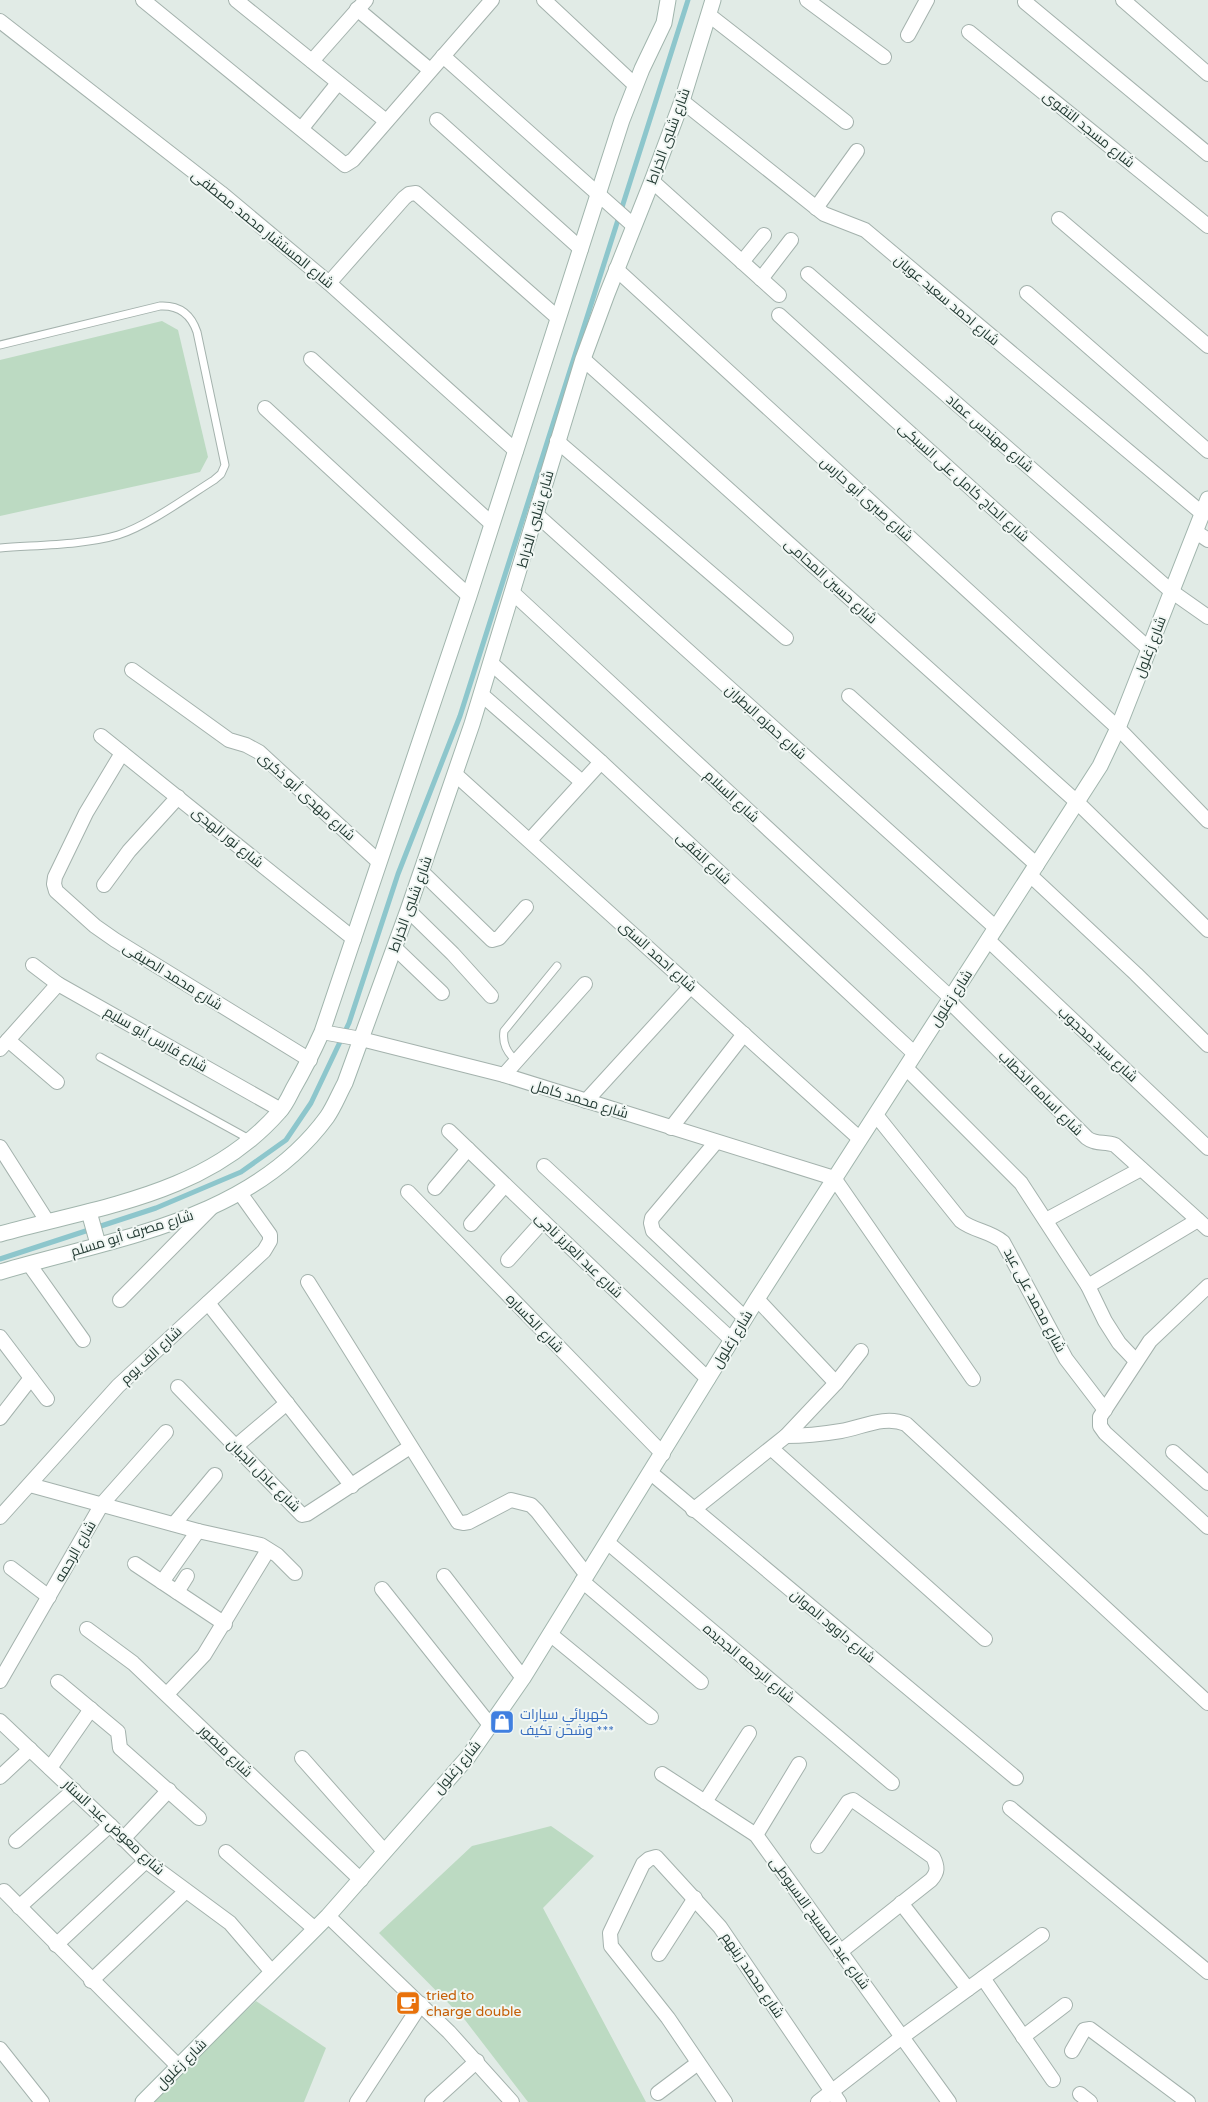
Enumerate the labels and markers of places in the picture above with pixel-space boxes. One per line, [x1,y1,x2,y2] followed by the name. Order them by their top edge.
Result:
[520,1706,614,1739] place label: كهربائي سيارات وشحن تكيف ***
[489,1709,515,1735] shop icon: كهربائي سيارات وشحن تكيف ***
[426,1987,522,2020] place label: tried to charge double
[395,1990,421,2016] cafe icon: tried to charge double

